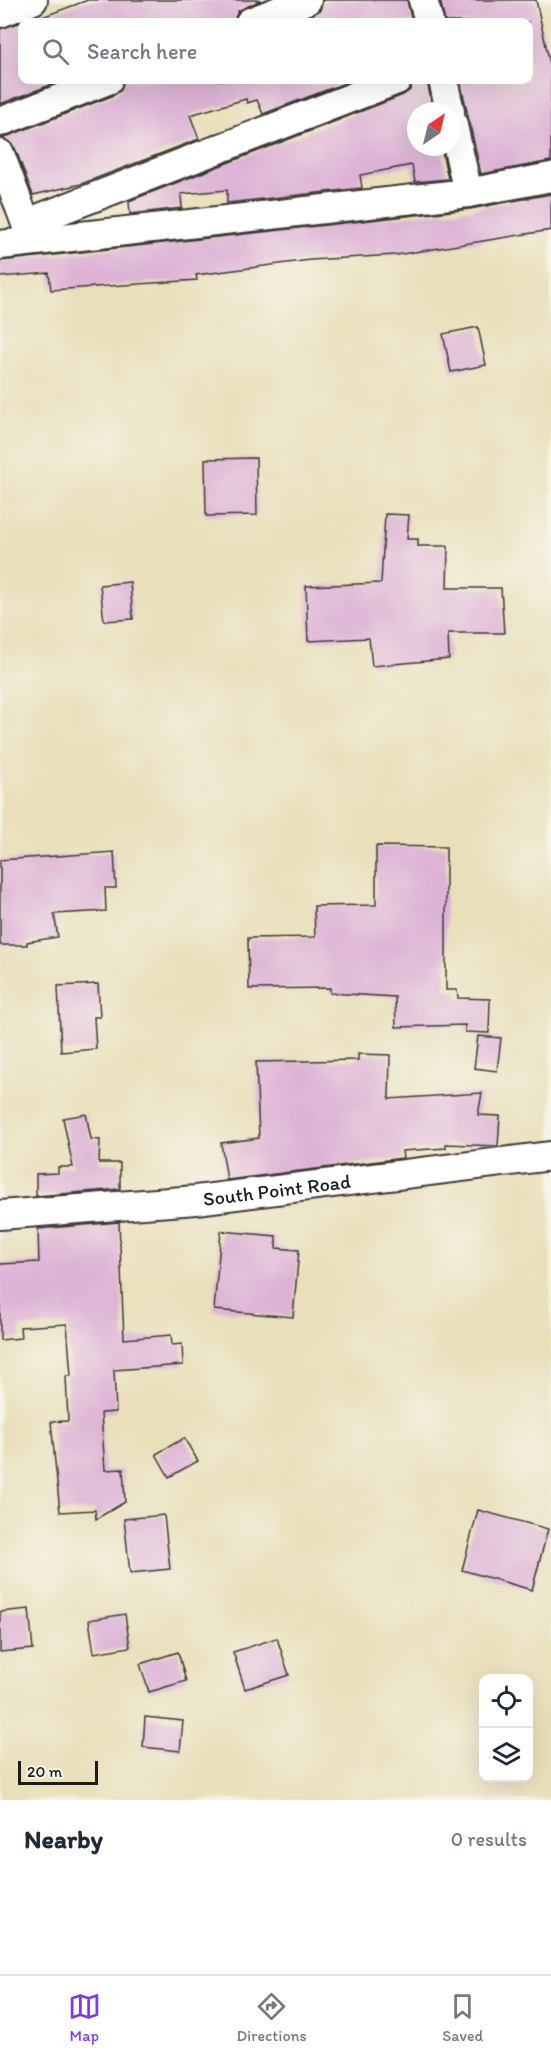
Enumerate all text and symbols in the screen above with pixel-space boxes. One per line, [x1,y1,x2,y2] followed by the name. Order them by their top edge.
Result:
[18,18,533,84] search box
[39,35,72,68] icon: search
[87,38,197,65] text: Search here
[407,102,461,156] north arrow
[202,1169,352,1211] street label: South Point Road
[479,1674,533,1782] map controls
[479,1674,533,1728] button: locate
[479,1728,533,1782] button: layers
[18,1758,98,1786] scale bar
[27,1762,62,1781] text: 20 m
[24,1823,103,1855] text: Nearby
[451,1827,527,1851] text: 0 results
[68,1990,101,2045] tab: Map
[236,1990,307,2045] tab: Directions
[442,1990,483,2045] tab: Saved

